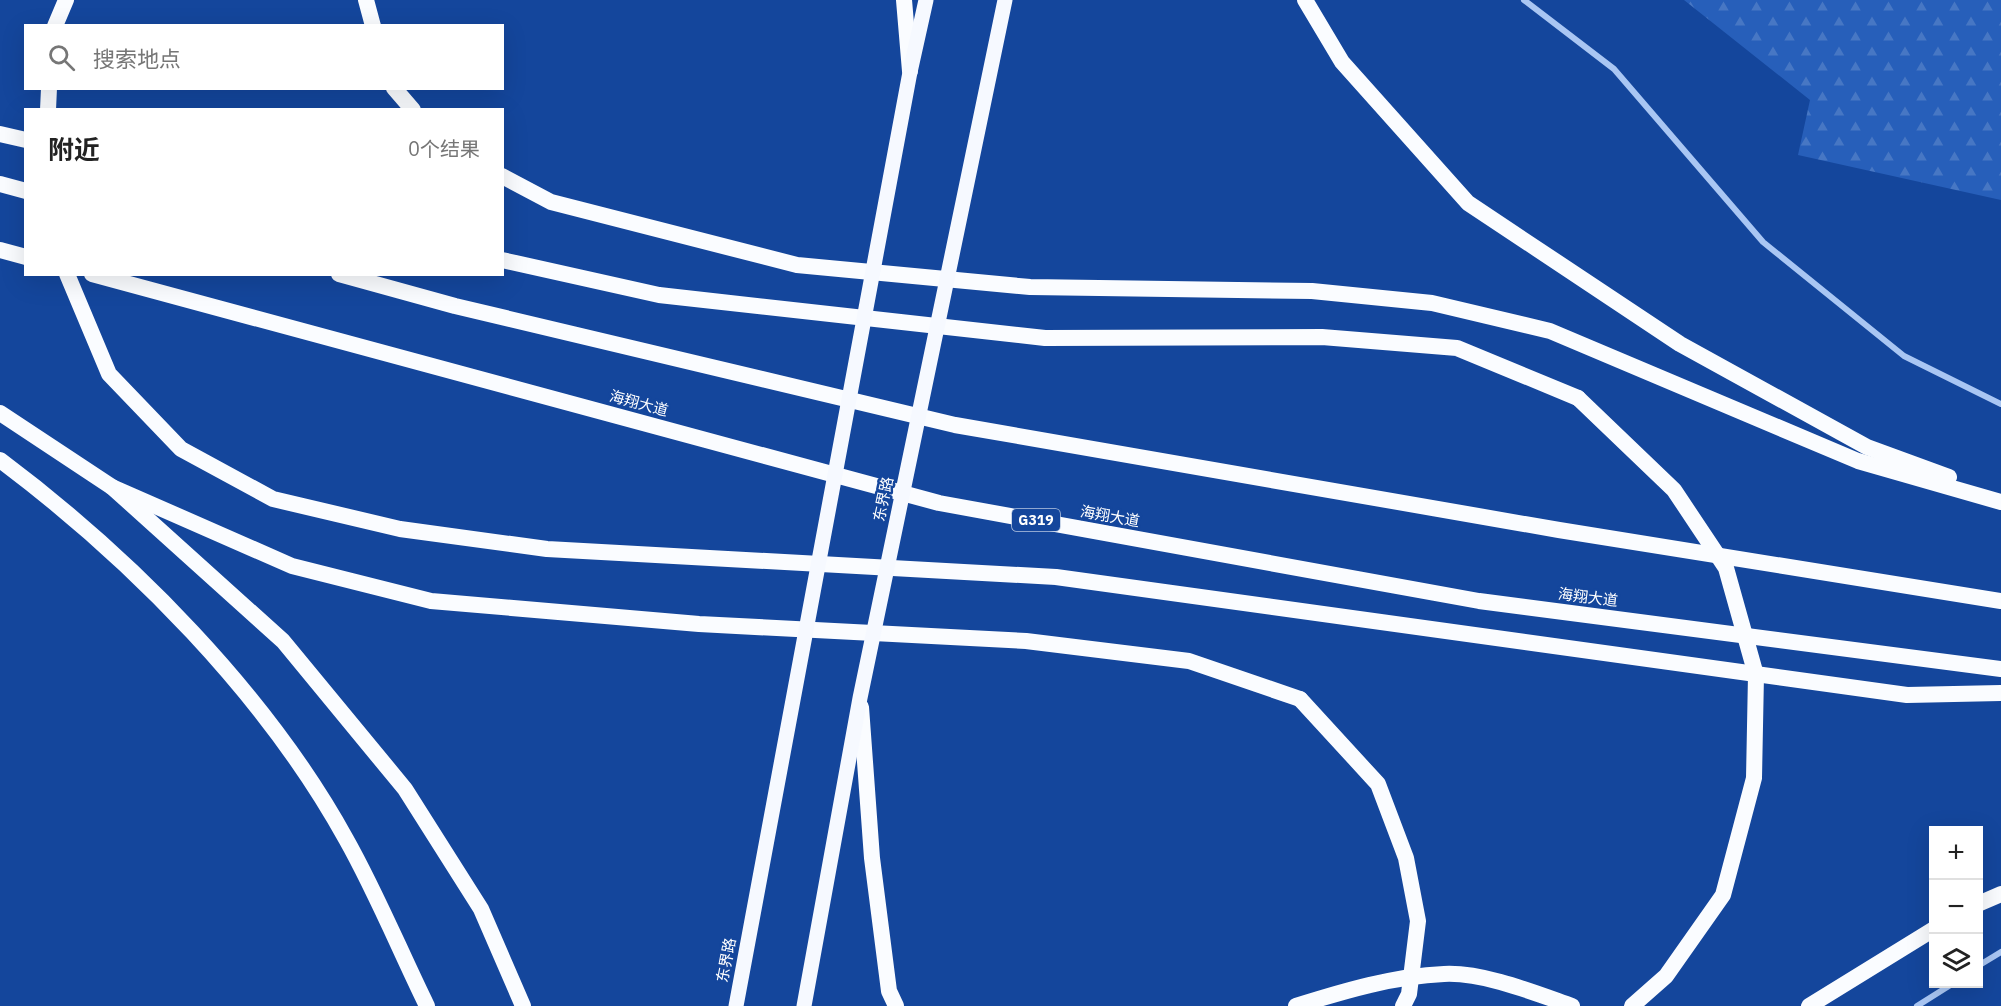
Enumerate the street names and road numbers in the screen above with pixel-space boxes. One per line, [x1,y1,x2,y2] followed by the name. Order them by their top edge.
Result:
[608,386,670,420] street label: 海翔大道
[869,475,897,523] street label: 东界路
[1079,501,1141,531] street label: 海翔大道
[1012,509,1060,531] road number: G319
[1557,584,1619,610] street label: 海翔大道
[712,936,740,984] street label: 东界路

